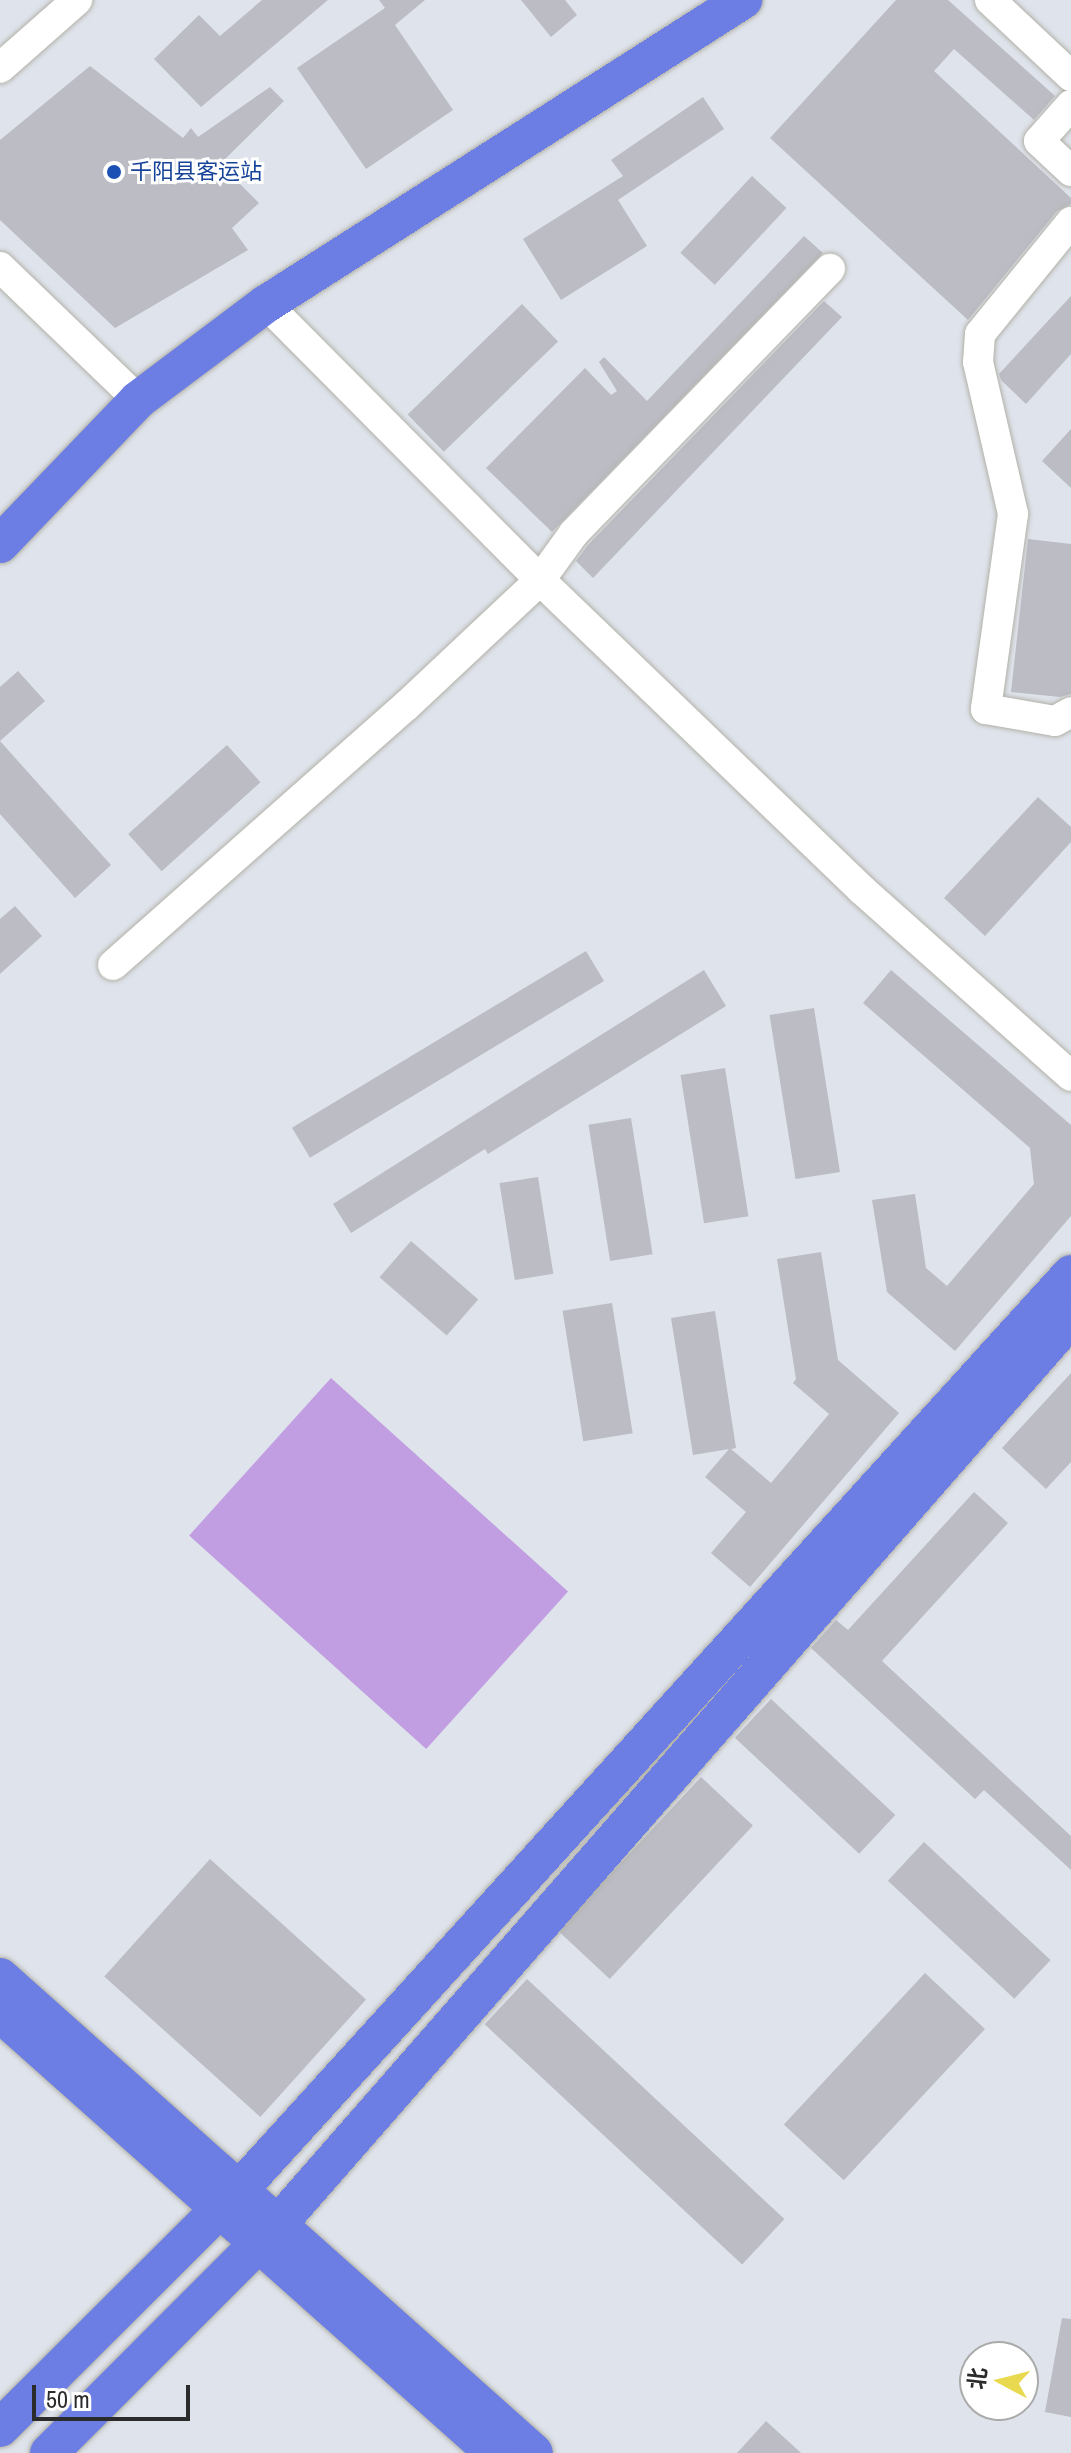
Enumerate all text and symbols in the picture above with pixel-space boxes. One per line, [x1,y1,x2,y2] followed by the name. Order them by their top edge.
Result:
[130,159,262,185] place label: 千阳县客运站
[105,163,123,181] marker: 千阳县客运站
[959,2341,1039,2421] north arrow
[961,2366,993,2391] text: 北
[36,2369,194,2419] scale bar
[46,2383,90,2415] text: 50 m

